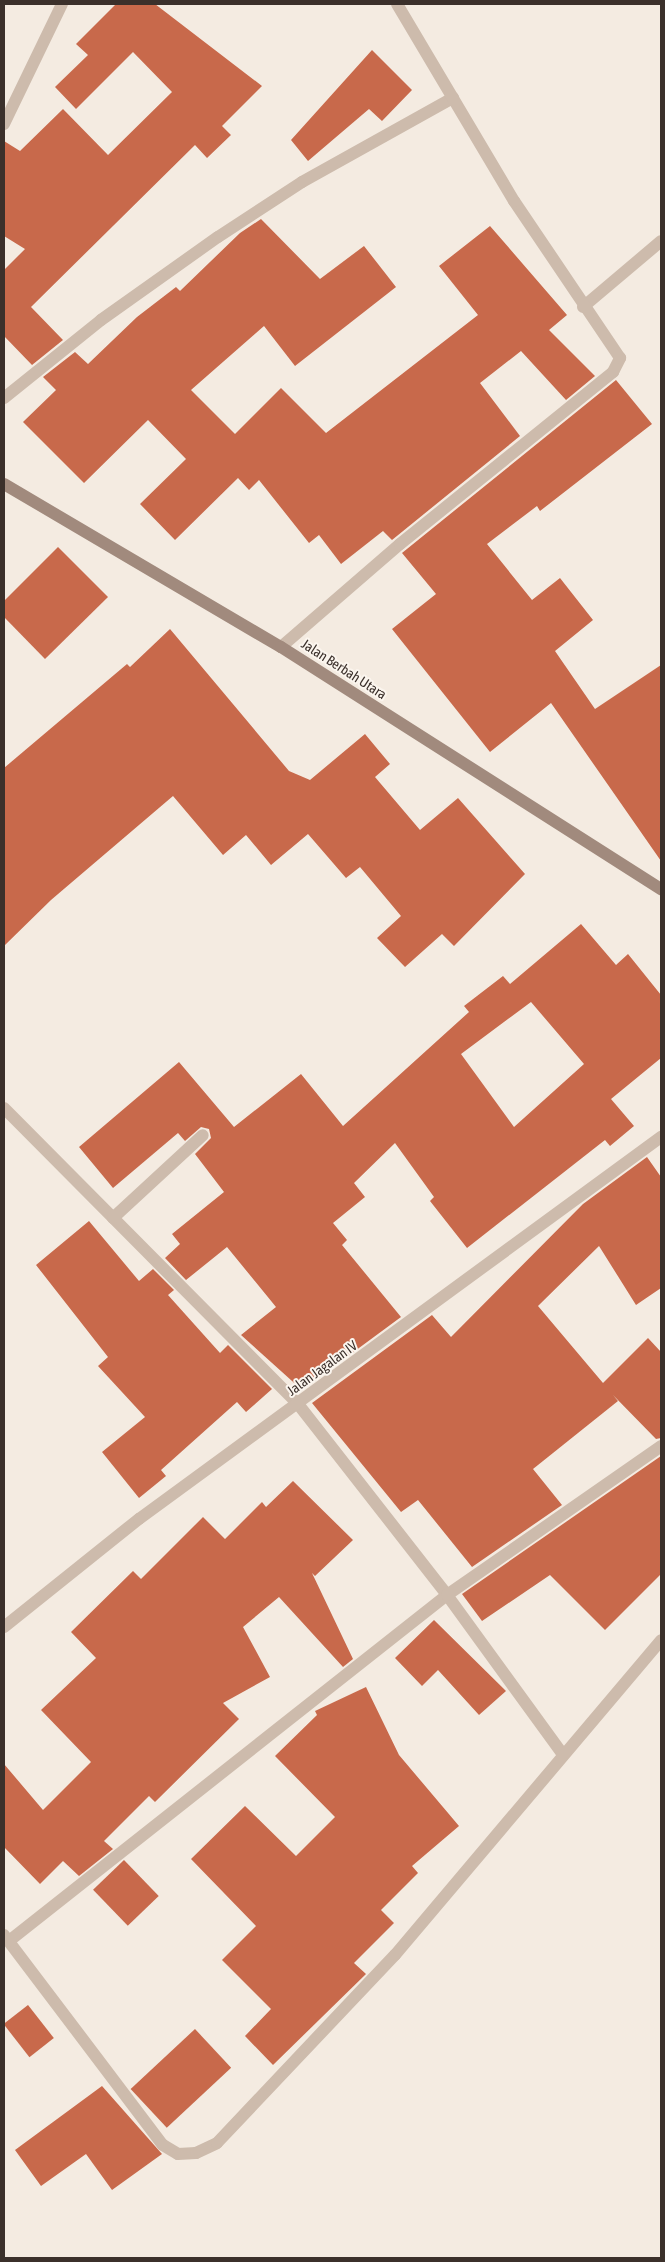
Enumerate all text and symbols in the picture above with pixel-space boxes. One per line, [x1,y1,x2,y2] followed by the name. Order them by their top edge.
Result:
[298,635,390,703] street label: Jalan Berbah Utara
[284,1337,360,1399] street label: Jalan Jagalan IV

